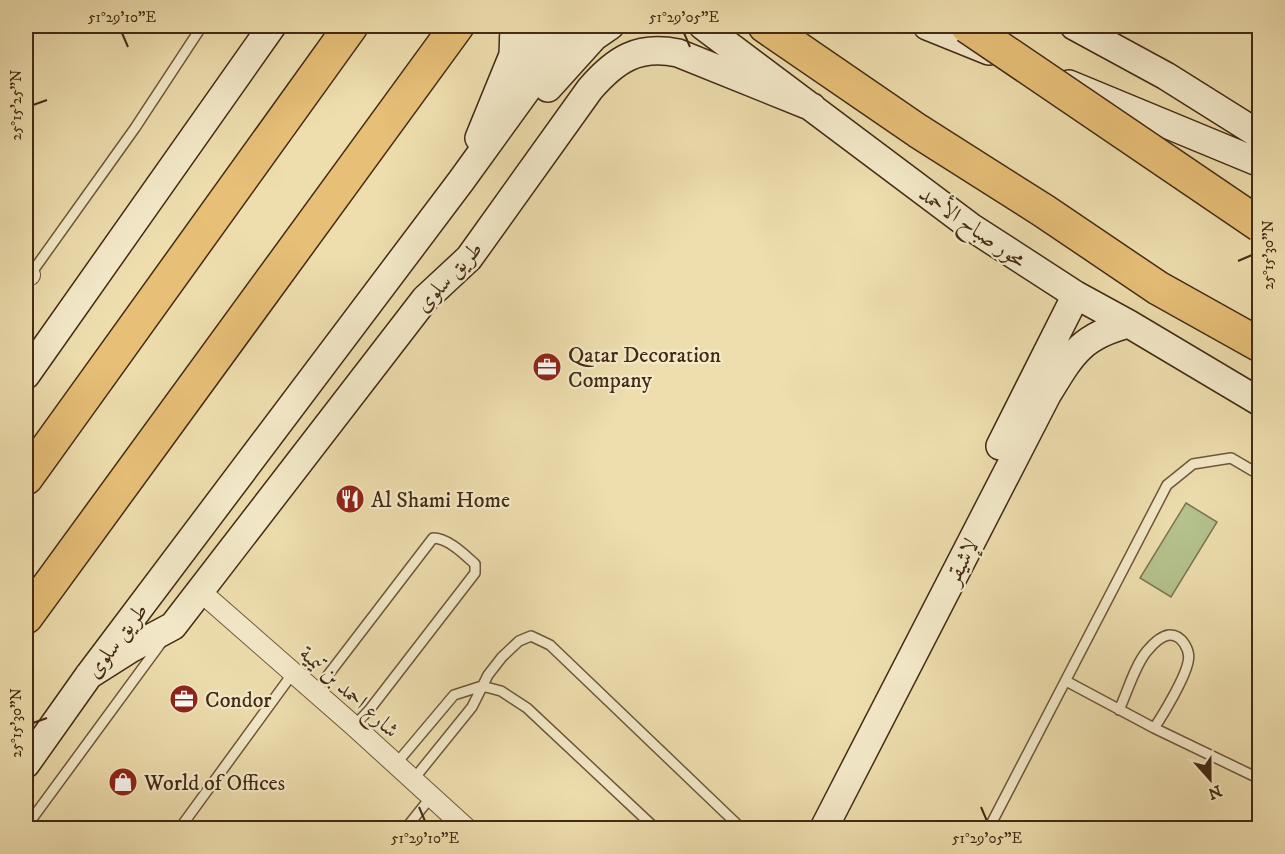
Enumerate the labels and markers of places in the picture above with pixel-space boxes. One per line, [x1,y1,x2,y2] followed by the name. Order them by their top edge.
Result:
[568,342,722,394] place label: Qatar Decoration Company
[531,351,563,383] office icon: Qatar Decoration Company
[334,483,366,515] restaurant icon: Al Shami Home
[371,487,510,514] place label: Al Shami Home
[168,683,200,715] office icon: Condor
[205,687,272,714] place label: Condor
[107,766,139,798] shop icon: World of Offices
[143,770,285,797] place label: World of Offices

